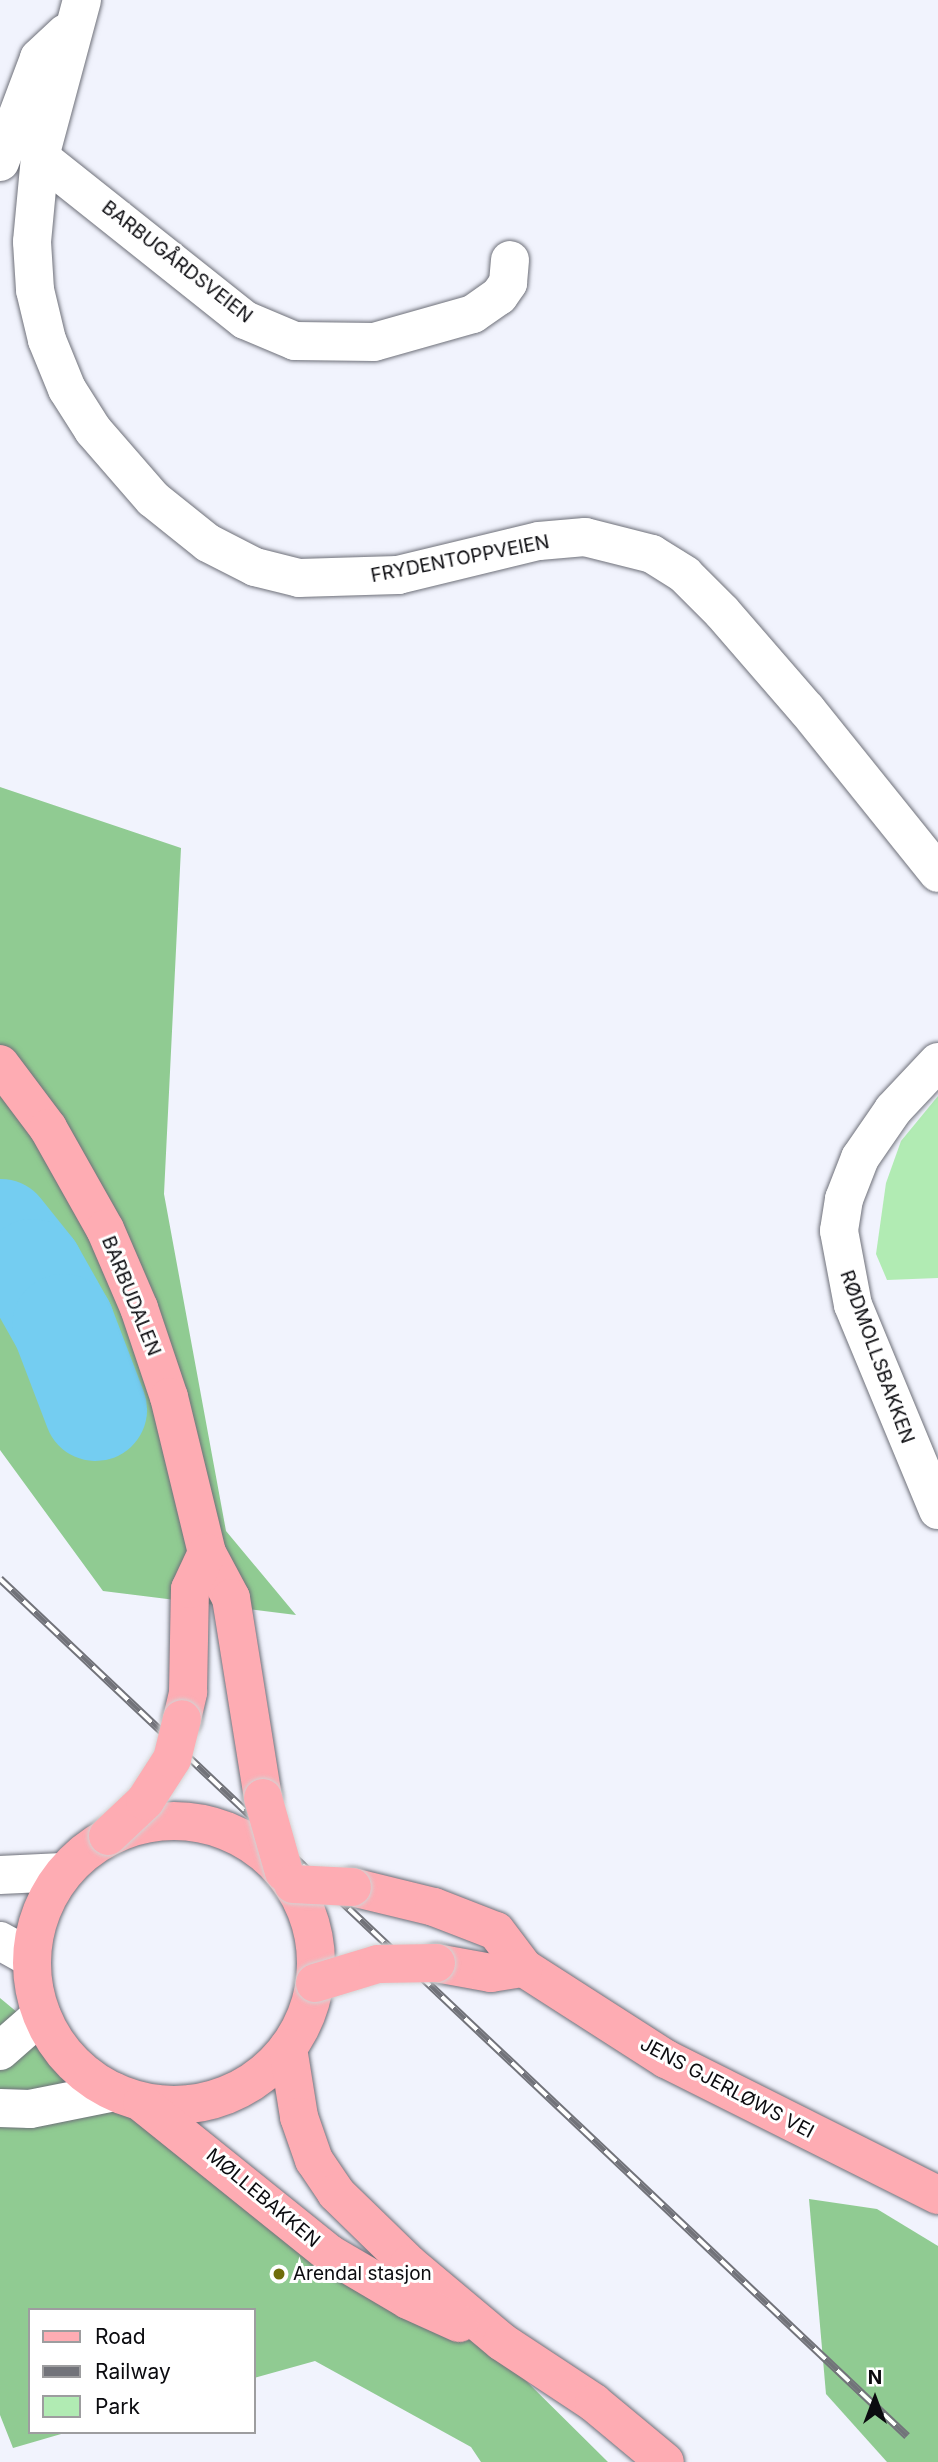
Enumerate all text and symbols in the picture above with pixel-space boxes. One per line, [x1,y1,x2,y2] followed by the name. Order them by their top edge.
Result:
[97,196,257,328] street label: BARBUGÅRDSVEIEN
[369,531,551,587] street label: FRYDENTOPPVEIEN
[97,1233,165,1359] street label: BARBUDALEN
[835,1267,919,1447] street label: RØDMOLLSBAKKEN
[636,2033,818,2143] street label: JENS GJERLØWS VEI
[202,2144,324,2252] street label: MØLLEBAKKEN
[293,2263,432,2285] place label: Arendal stasjon
[271,2266,287,2282] marker: Arendal stasjon
[28,2308,256,2434] legend
[95,2324,146,2349] text: Road
[95,2359,171,2384] text: Railway
[840,2364,910,2434] north arrow
[868,2366,882,2389] text: N
[95,2394,140,2419] text: Park

